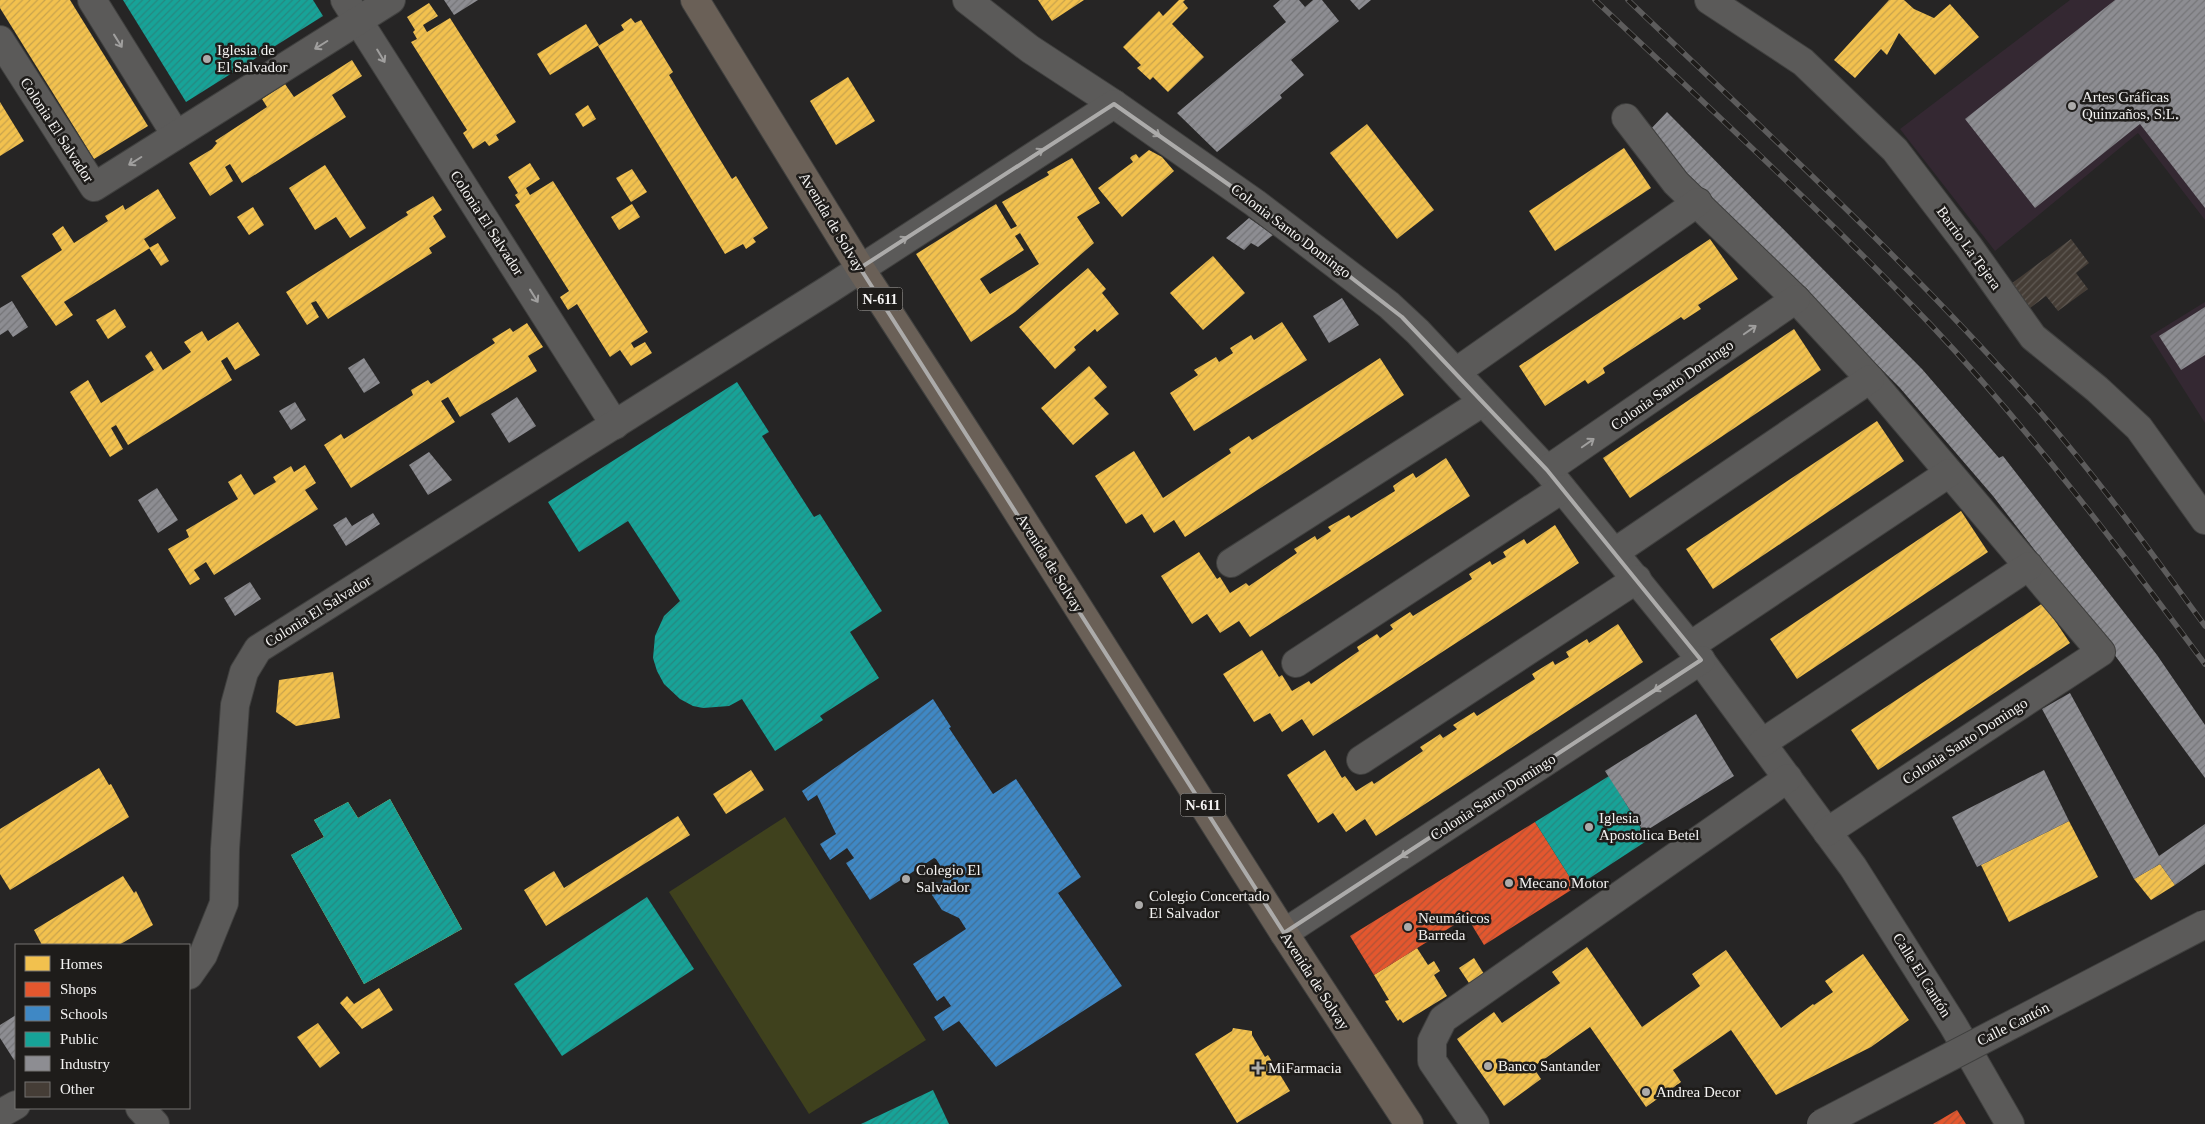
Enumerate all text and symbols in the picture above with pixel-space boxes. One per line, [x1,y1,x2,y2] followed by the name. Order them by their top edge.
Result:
[113,34,123,48] one-way arrow
[314,40,328,50] one-way arrow
[217,42,287,75] place label: Iglesia de El Salvador
[376,48,386,62] one-way arrow
[201,53,213,65] marker: Iglesia de El Salvador
[17,75,97,185] street label: Colonia El Salvador
[2082,89,2179,122] place label: Artes Gráficas Quinzaños, S.L.
[2066,100,2078,112] marker: Artes Gráficas Quinzaños, S.L.
[1147,127,1161,137] one-way arrow
[1030,148,1044,158] one-way arrow
[129,156,143,166] one-way arrow
[447,168,527,278] street label: Colonia El Salvador
[796,169,868,275] street label: Avenida de Solvay
[1228,181,1354,281] street label: Colonia Santo Domingo
[1934,203,2005,293] street label: Barrio La Tejera
[893,236,907,246] one-way arrow
[530,288,540,302] one-way arrow
[858,288,902,310] road number: N-611
[1743,325,1757,335] one-way arrow
[1608,337,1736,433] street label: Colonia Santo Domingo
[1581,438,1595,448] one-way arrow
[1013,511,1087,616] street label: Avenida de Solvay
[262,572,374,650] street label: Colonia El Salvador
[1654,683,1668,693] one-way arrow
[1899,695,2031,787] street label: Colonia Santo Domingo
[1427,751,1559,843] street label: Colonia Santo Domingo
[1180,794,1226,816] road number: N-611
[1599,810,1699,843] place label: Iglesia Apostolica Betel
[1583,821,1595,833] marker: Iglesia Apostolica Betel
[1400,847,1414,858] one-way arrow
[916,862,981,895] place label: Colegio El Salvador
[900,873,912,885] marker: Colegio El Salvador
[1519,875,1609,891] place label: Mecano Motor
[1503,877,1515,889] marker: Mecano Motor
[1149,888,1269,921] place label: Colegio Concertado El Salvador
[1133,899,1145,911] marker: Colegio Concertado El Salvador
[1418,910,1490,943] place label: Neumáticos Barreda
[1402,921,1414,933] marker: Neumáticos Barreda
[1278,929,1353,1033] street label: Avenida de Solvay
[1890,930,1954,1020] street label: Calle El Cantón
[15,944,190,1109] legend
[60,956,103,972] text: Homes
[60,981,97,997] text: Shops
[1974,999,2052,1049] street label: Calle Cantón
[60,1006,108,1022] text: Schools
[60,1031,99,1047] text: Public
[60,1056,110,1072] text: Industry
[1498,1058,1600,1074] place label: Banco Santander
[1268,1060,1342,1076] place label: MiFarmacia
[1482,1060,1494,1072] marker: Banco Santander
[1252,1062,1264,1074] marker: MiFarmacia
[60,1081,94,1097] text: Other
[1656,1084,1741,1100] place label: Andrea Decor
[1640,1086,1652,1098] marker: Andrea Decor

